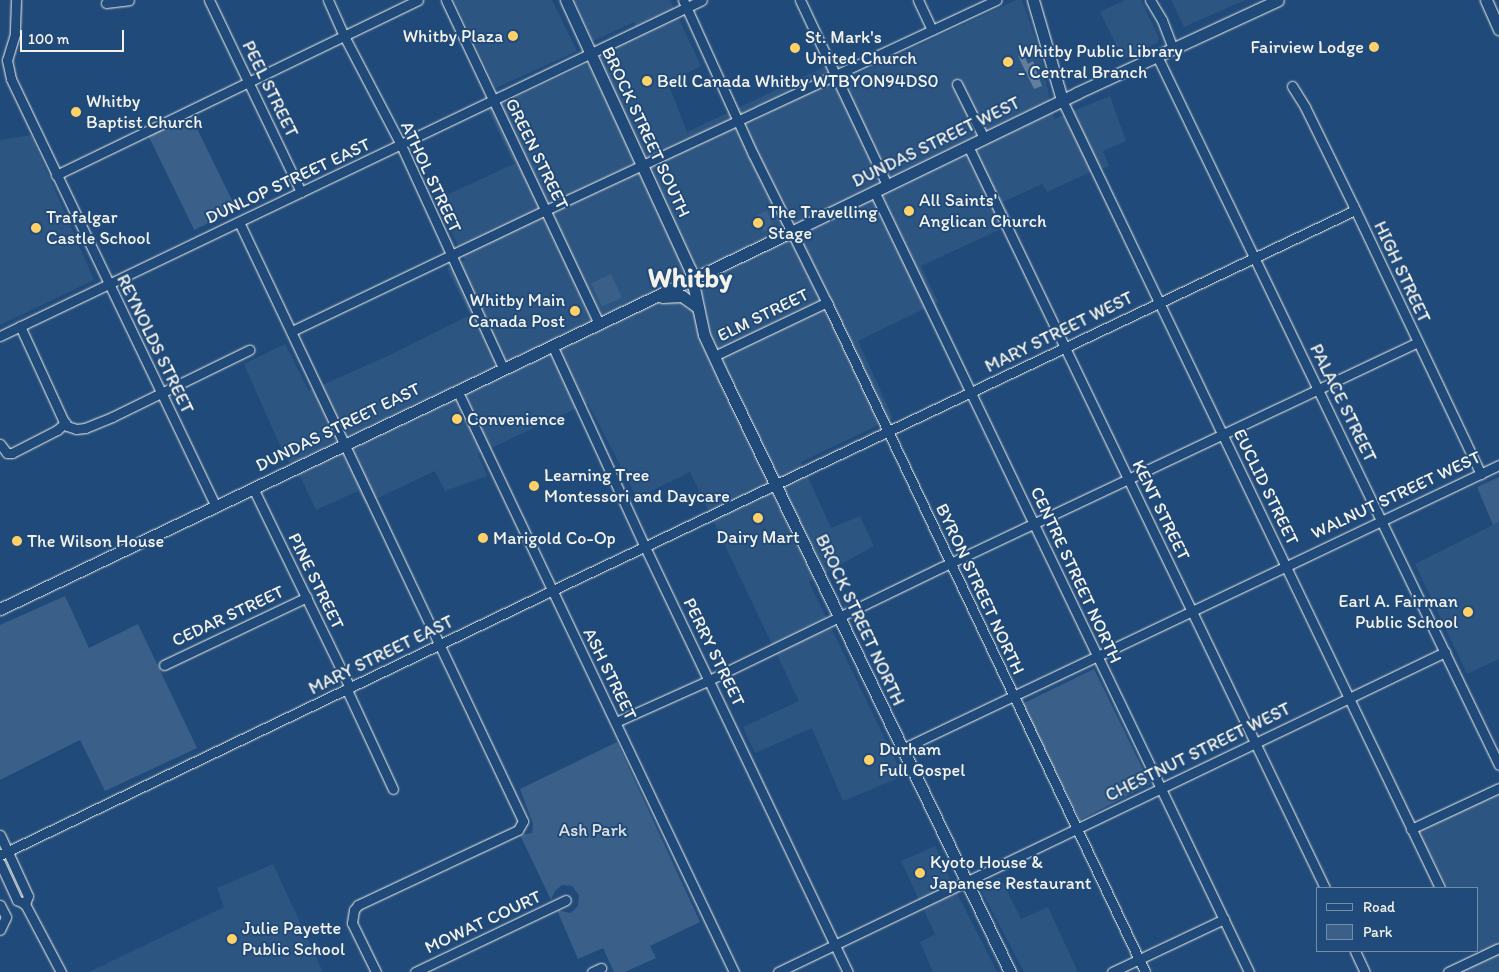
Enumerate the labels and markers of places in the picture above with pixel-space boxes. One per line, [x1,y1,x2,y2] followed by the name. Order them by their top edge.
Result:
[403,25,503,47] place label: Whitby Plaza
[805,27,917,70] place label: St. Mark's United Church
[507,30,519,42] marker: Whitby Plaza
[1251,36,1364,58] place label: Fairview Lodge
[1018,41,1182,84] place label: Whitby Public Library - Central Branch
[1368,41,1380,53] marker: Fairview Lodge
[789,42,801,54] marker: St. Mark's United Church
[1002,56,1014,68] marker: Whitby Public Library - Central Branch
[657,70,939,92] place label: Bell Canada Whitby WTBYON94DS0
[641,75,653,87] marker: Bell Canada Whitby WTBYON94DS0
[86,91,203,134] place label: Whitby Baptist Church
[70,106,82,118] marker: Whitby Baptist Church
[919,190,1047,232] place label: All Saints' Anglican Church
[768,202,876,244] place label: The Travelling Stage
[903,205,915,217] marker: All Saints' Anglican Church
[46,207,151,250] place label: Trafalgar Castle School
[752,217,764,229] marker: The Travelling Stage
[30,222,42,234] marker: Trafalgar Castle School
[468,290,565,332] place label: Whitby Main Canada Post
[569,305,581,317] marker: Whitby Main Canada Post
[467,408,565,430] place label: Convenience
[451,413,463,425] marker: Convenience
[544,465,729,508] place label: Learning Tree Montessori and Daycare
[528,480,540,492] marker: Learning Tree Montessori and Daycare
[752,512,764,524] marker: Dairy Mart
[717,526,799,548] place label: Dairy Mart
[493,527,616,549] place label: Marigold Co-Op
[27,530,164,552] place label: The Wilson House
[477,532,489,544] marker: Marigold Co-Op
[11,535,23,547] marker: The Wilson House
[1339,591,1458,634] place label: Earl A. Fairman Public School
[1462,606,1474,618] marker: Earl A. Fairman Public School
[879,739,964,782] place label: Durham Full Gospel
[863,754,875,766] marker: Durham Full Gospel
[930,852,1092,894] place label: Kyoto House & Japanese Restaurant
[914,867,926,879] marker: Kyoto House & Japanese Restaurant
[242,918,345,961] place label: Julie Payette Public School
[226,933,238,945] marker: Julie Payette Public School

